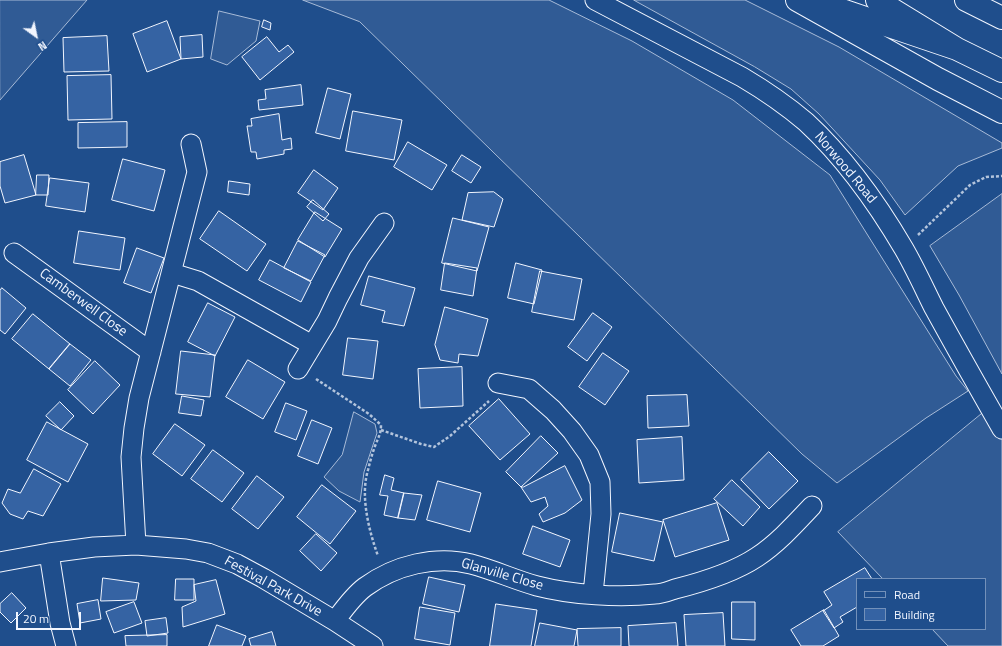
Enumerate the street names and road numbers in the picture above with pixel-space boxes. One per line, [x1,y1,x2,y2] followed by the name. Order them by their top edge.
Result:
[810,129,880,207] street label: Norwood Road
[36,265,130,341] street label: Camberwell Close
[221,553,325,621] street label: Festival Park Drive
[459,555,545,595] street label: Glanville Close

